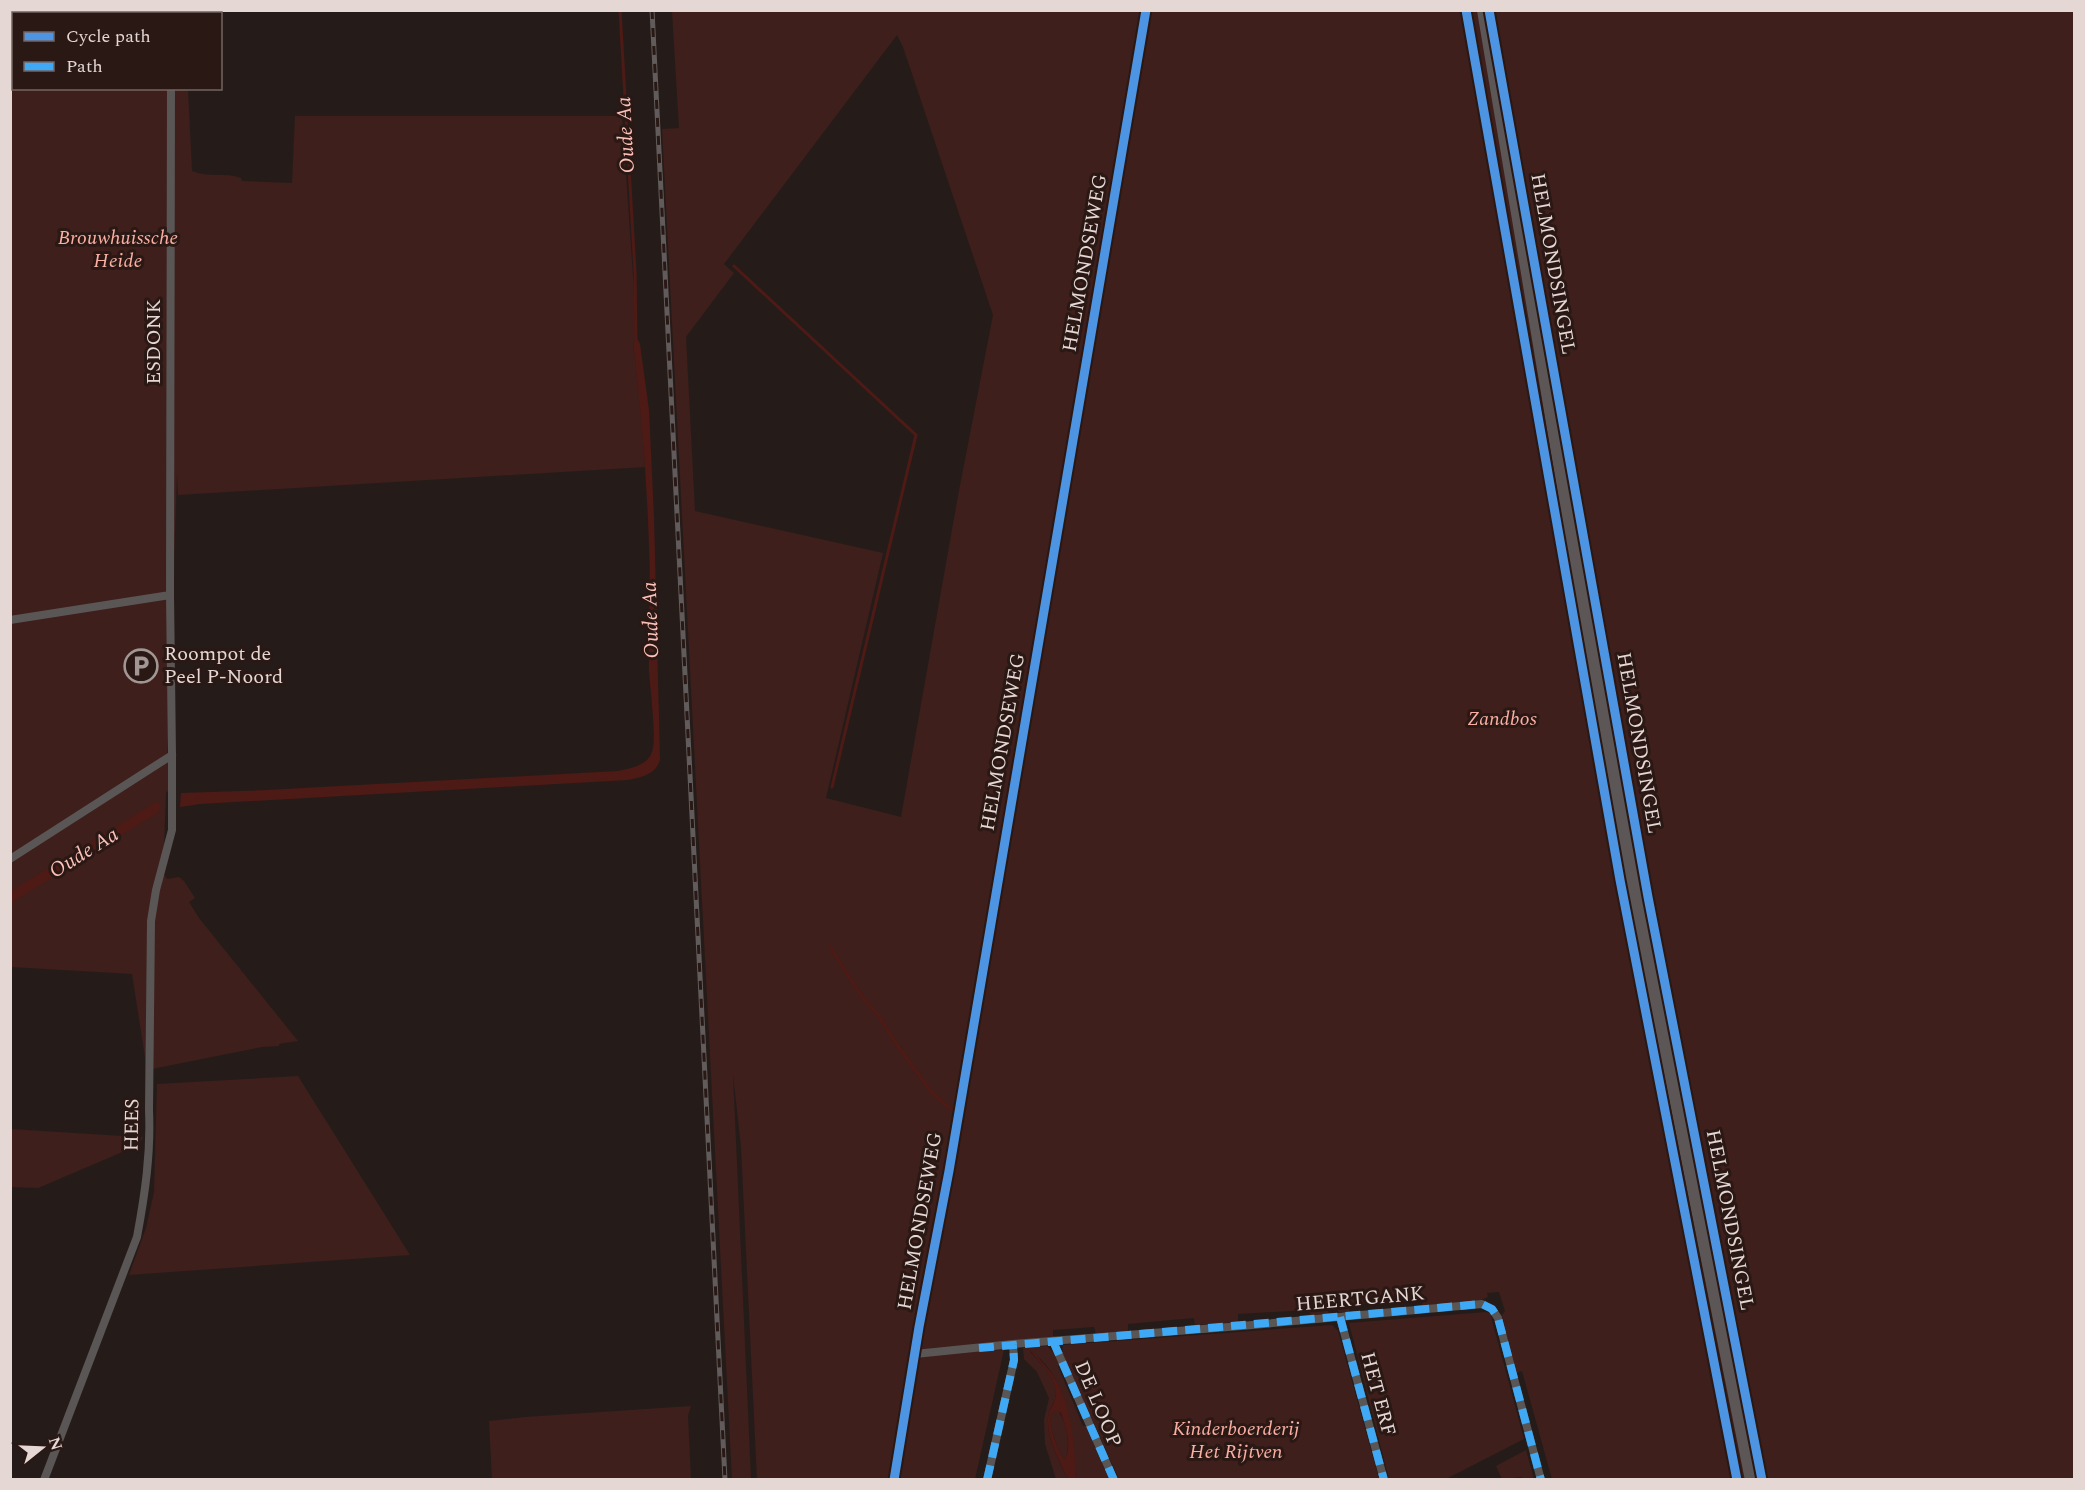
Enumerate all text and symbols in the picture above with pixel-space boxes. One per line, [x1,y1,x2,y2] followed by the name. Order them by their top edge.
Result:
[12,12,222,90] legend
[66,23,151,50] text: Cycle path
[66,53,103,80] text: Path
[608,95,644,174] water label: Oude Aa
[1522,171,1584,357] street label: HELMONDSINGEL
[1055,172,1115,354] street label: HELMONDSEWEG
[58,223,178,276] park label: Brouwhuissche Heide
[139,299,169,385] street label: ESDONK
[634,581,668,659] water label: Oude Aa
[164,639,283,692] place label: Roompot de Peel P-Noord
[123,648,159,684] parking icon: Roompot de Peel P-Noord
[1608,650,1670,836] street label: HELMONDSINGEL
[973,651,1033,833] street label: HELMONDSEWEG
[1467,704,1537,734] park label: Zandbos
[43,819,125,887] water label: Oude Aa
[117,1098,147,1152] street label: HEES
[1698,1127,1762,1313] street label: HELMONDSINGEL
[890,1130,950,1312] street label: HELMONDSEWEG
[1294,1278,1426,1320] street label: HEERTGANK
[1352,1348,1404,1440] street label: HET ERF
[1066,1356,1130,1452] street label: DE LOOP
[1172,1414,1300,1467] park label: Kinderboerderij Het Rijtven
[12,1418,72,1478] north arrow
[42,1434,69,1454] text: N

